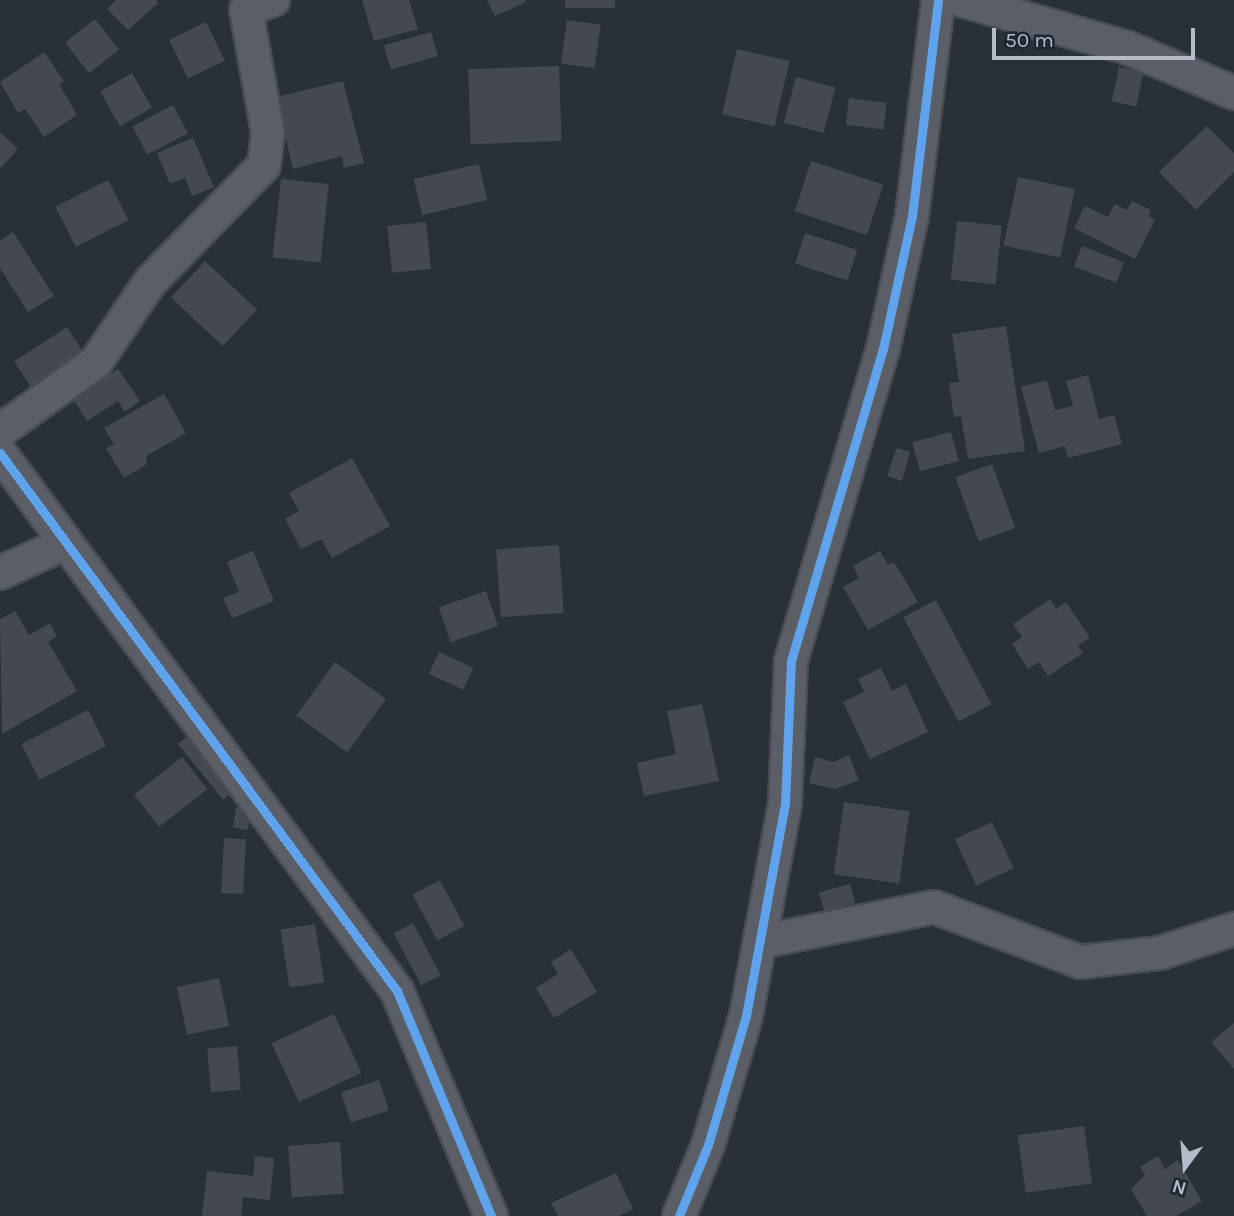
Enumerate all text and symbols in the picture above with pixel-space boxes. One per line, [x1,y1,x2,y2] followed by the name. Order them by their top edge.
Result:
[996,14,1199,58] scale bar
[1005,28,1054,52] text: 50 m
[1150,1132,1220,1202] north arrow
[1170,1175,1189,1200] text: N

